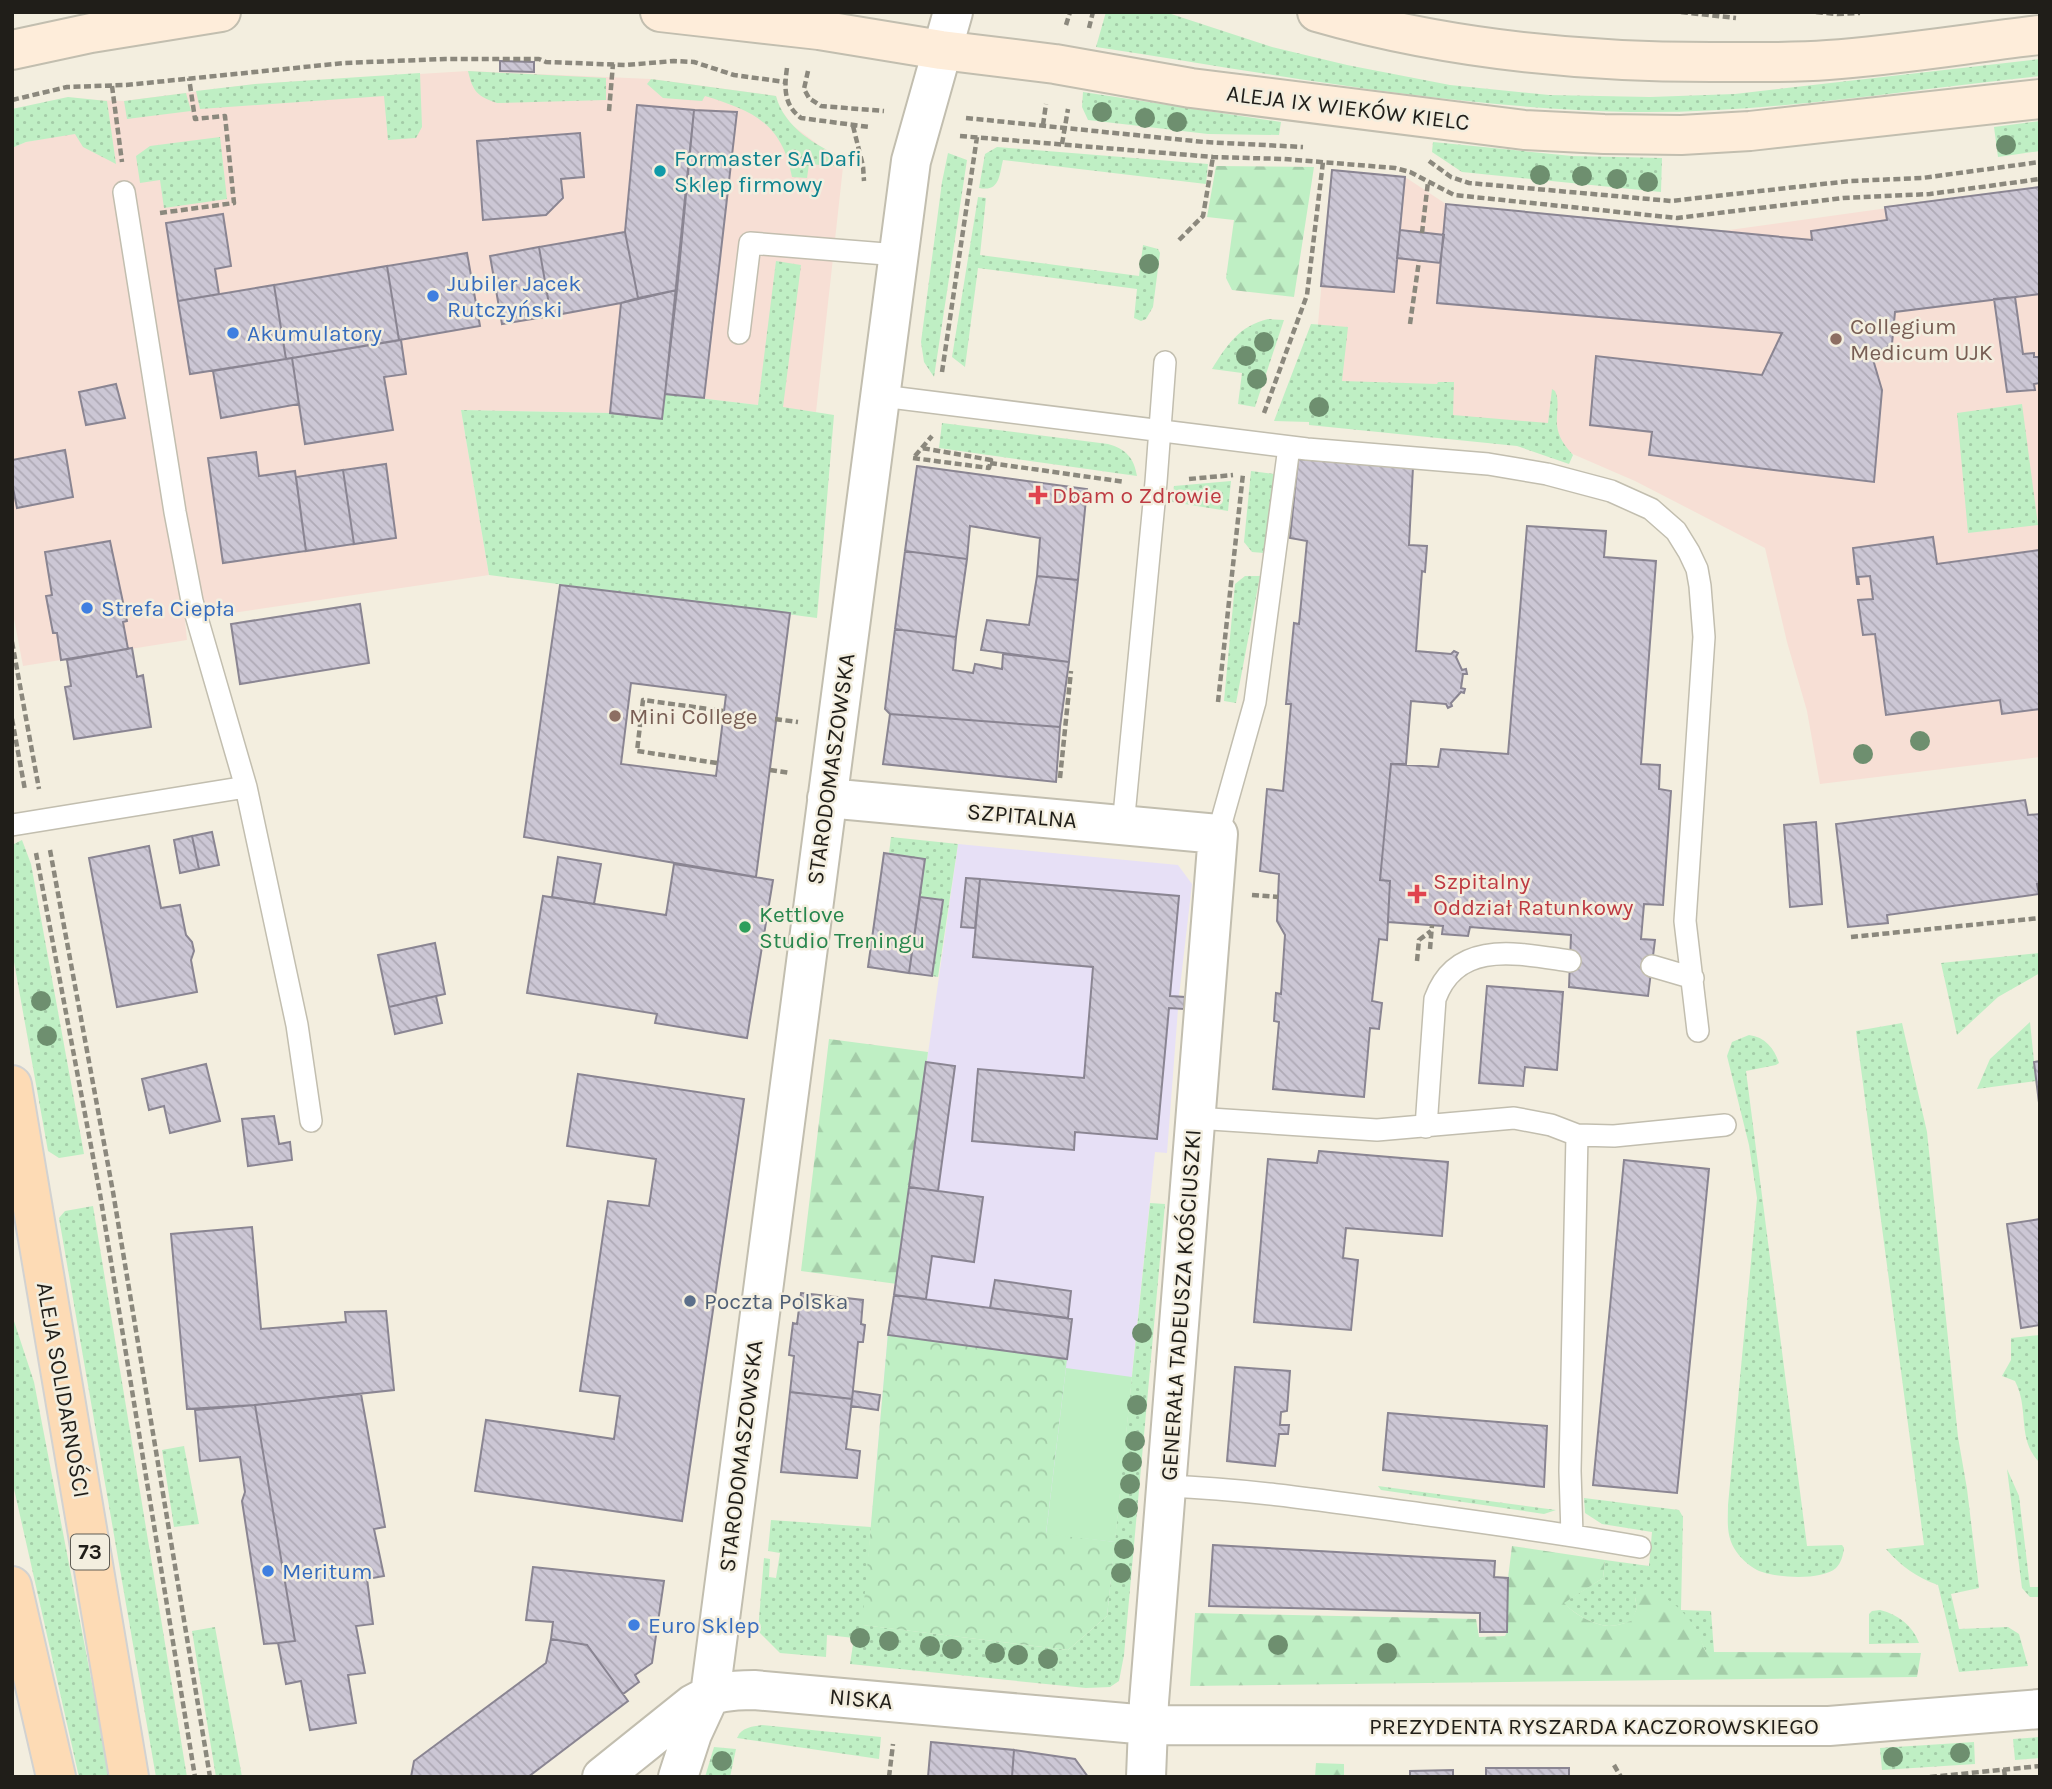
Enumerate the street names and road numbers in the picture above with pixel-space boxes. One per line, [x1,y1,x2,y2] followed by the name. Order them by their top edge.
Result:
[1225,80,1471,136] street label: ALEJA IX WIEKÓW KIELC
[801,652,861,886] street label: STARODOMASZOWSKA
[966,798,1078,834] street label: SZPITALNA
[1155,1128,1207,1482] street label: GENERAŁA TADEUSZA KOŚCIUSZKI
[31,1280,95,1500] street label: ALEJA SOLIDARNOŚCI
[713,1339,769,1573] street label: STARODOMASZOWSKA
[71,1534,109,1570] road number: 73
[828,1683,894,1715] street label: NISKA
[1369,1713,1819,1740] street label: PREZYDENTA RYSZARDA KACZOROWSKIEGO

